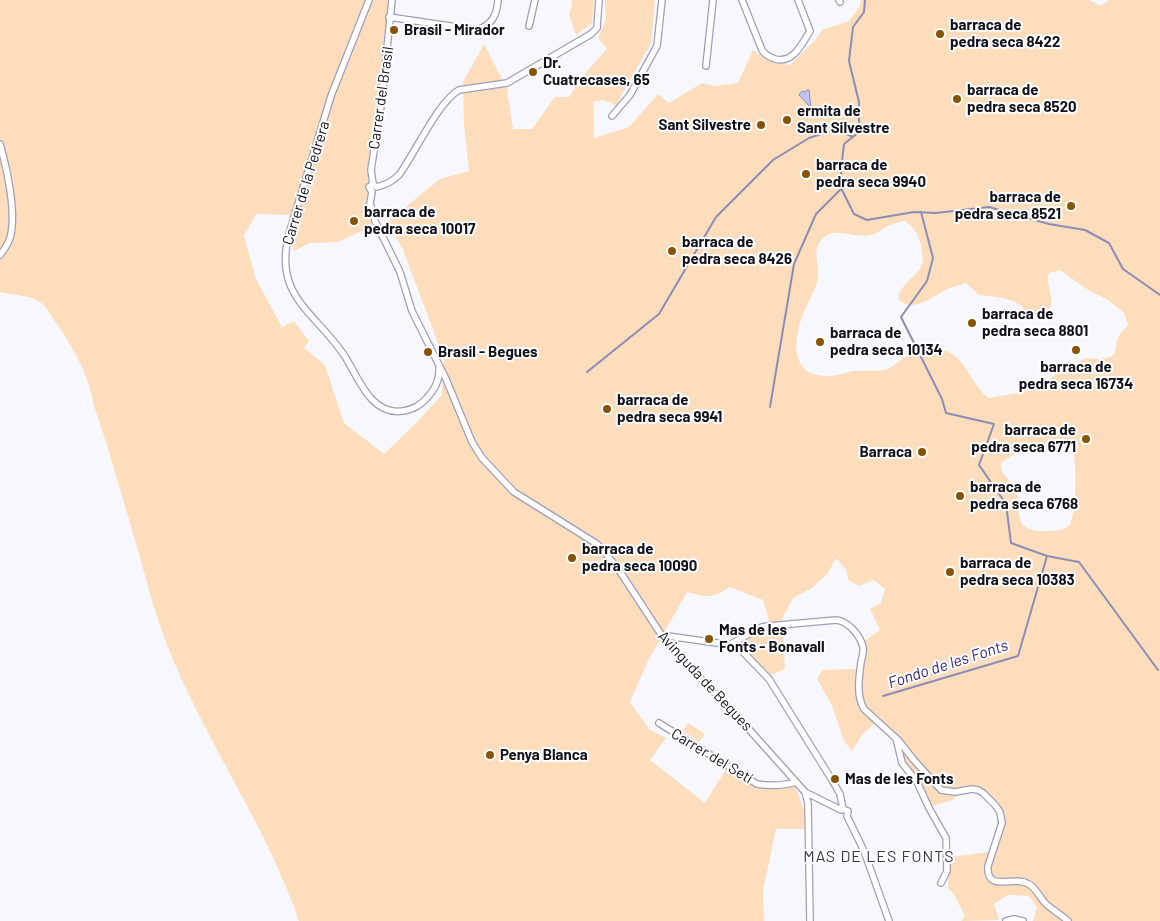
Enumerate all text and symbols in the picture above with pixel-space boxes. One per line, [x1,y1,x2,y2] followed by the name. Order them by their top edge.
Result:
[950,16,1060,51] place label: barraca de pedra seca 8422
[404,21,505,39] place label: Brasil - Mirador
[388,24,400,36] marker: Brasil - Mirador
[934,28,946,40] marker: barraca de pedra seca 8422
[365,45,397,151] street label: Carrer del Brasil
[543,54,650,89] place label: Dr. Cuatrecases, 65
[527,66,539,78] marker: Dr. Cuatrecases, 65
[967,81,1077,116] place label: barraca de pedra seca 8520
[951,93,963,105] marker: barraca de pedra seca 8520
[797,102,889,137] place label: ermita de Sant Silvestre
[781,114,793,126] marker: ermita de Sant Silvestre
[659,116,751,134] place label: Sant Silvestre
[279,119,333,247] street label: Carrer de la Pedrera
[755,119,767,131] marker: Sant Silvestre
[816,156,926,191] place label: barraca de pedra seca 9940
[800,168,812,180] marker: barraca de pedra seca 9940
[955,188,1061,223] place label: barraca de pedra seca 8521
[1065,200,1077,212] marker: barraca de pedra seca 8521
[364,203,475,238] place label: barraca de pedra seca 10017
[348,215,360,227] marker: barraca de pedra seca 10017
[682,233,792,268] place label: barraca de pedra seca 8426
[666,245,678,257] marker: barraca de pedra seca 8426
[982,305,1088,340] place label: barraca de pedra seca 8801
[966,317,978,329] marker: barraca de pedra seca 8801
[830,324,943,359] place label: barraca de pedra seca 10134
[814,336,826,348] marker: barraca de pedra seca 10134
[438,343,538,361] place label: Brasil - Begues
[1070,344,1082,356] marker: barraca de pedra seca 16734
[422,346,434,358] marker: Brasil - Begues
[1019,358,1133,393] place label: barraca de pedra seca 16734
[617,391,722,426] place label: barraca de pedra seca 9941
[601,403,613,415] marker: barraca de pedra seca 9941
[971,421,1076,456] place label: barraca de pedra seca 6771
[1080,433,1092,445] marker: barraca de pedra seca 6771
[860,443,912,461] place label: Barraca
[916,446,928,458] marker: Barraca
[970,478,1078,513] place label: barraca de pedra seca 6768
[954,490,966,502] marker: barraca de pedra seca 6768
[582,540,697,575] place label: barraca de pedra seca 10090
[566,552,578,564] marker: barraca de pedra seca 10090
[960,554,1075,589] place label: barraca de pedra seca 10383
[944,566,956,578] marker: barraca de pedra seca 10383
[719,621,825,656] place label: Mas de les Fonts - Bonavall
[654,627,756,735] street label: Avinguda de Begues
[703,633,715,645] marker: Mas de les Fonts - Bonavall
[886,636,1010,692] water label: Fondo de les Fonts
[668,725,756,787] street label: Carrer del Setí
[500,746,588,764] place label: Penya Blanca
[484,749,496,761] marker: Penya Blanca
[845,770,953,788] place label: Mas de les Fonts
[829,773,841,785] marker: Mas de les Fonts
[801,847,957,867] district label: MAS DE LES FONTS

